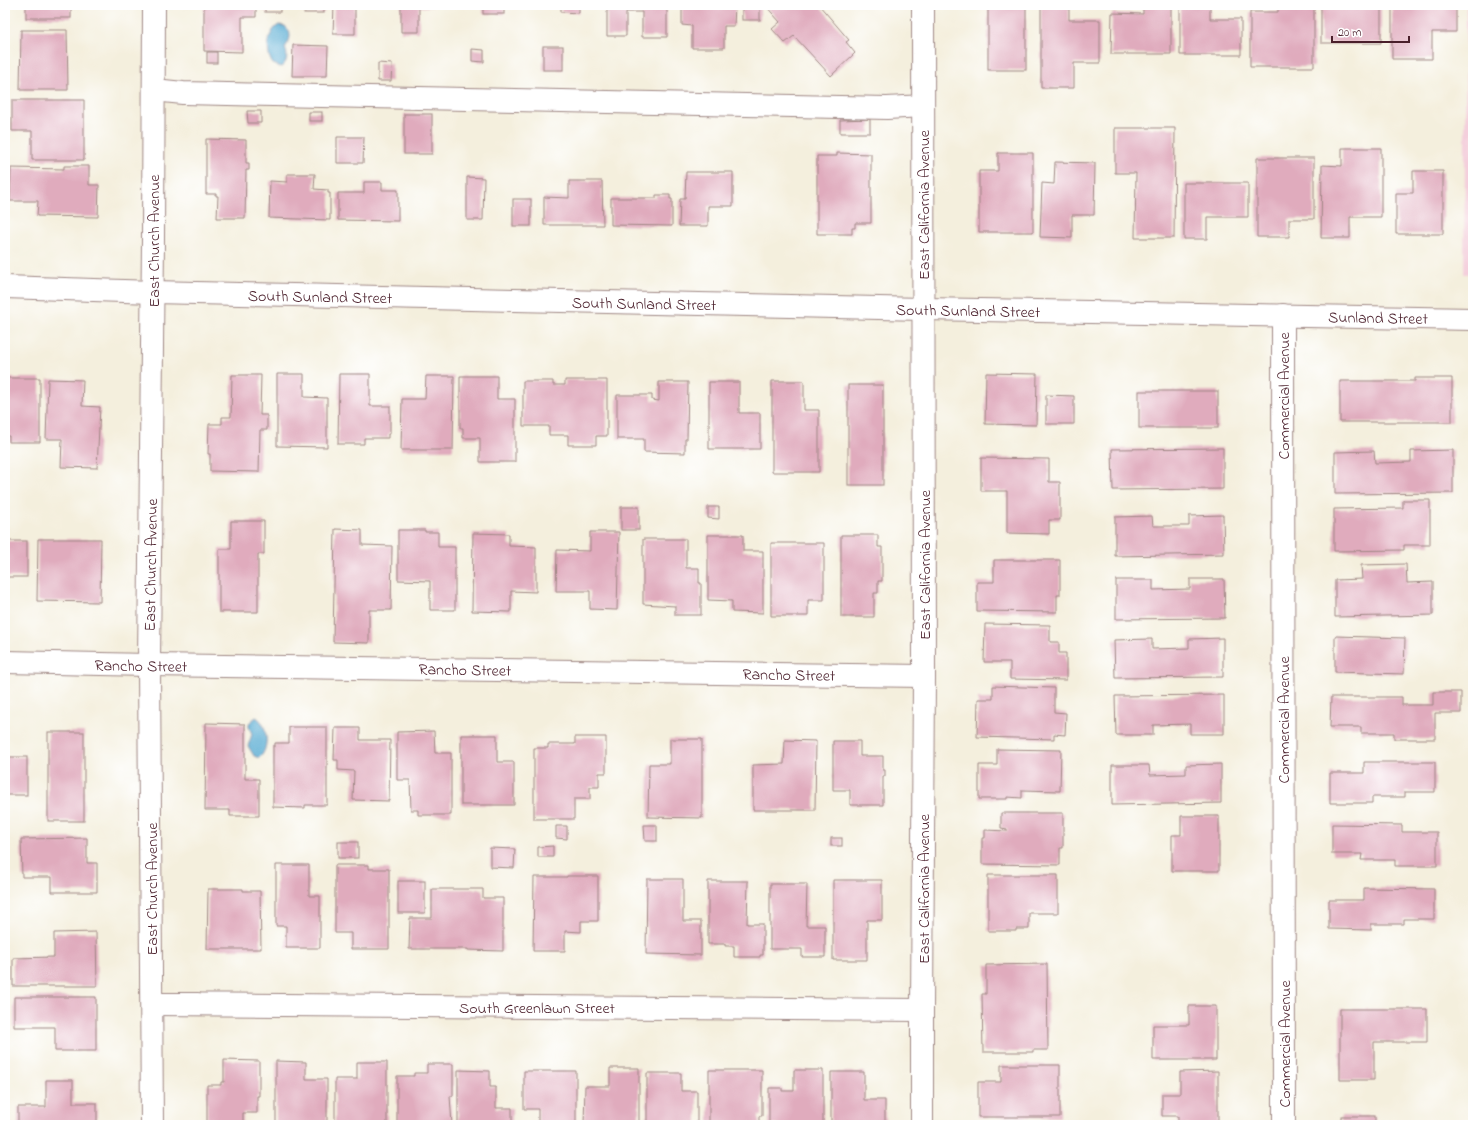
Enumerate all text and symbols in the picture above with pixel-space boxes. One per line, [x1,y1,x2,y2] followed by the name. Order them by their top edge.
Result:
[1332,18,1409,44] scale bar
[1338,24,1361,42] text: 20 m
[913,129,937,280] street label: East California Avenue
[143,174,167,307] street label: East Church Avenue
[248,285,393,311] street label: South Sunland Street
[572,292,717,318] street label: South Sunland Street
[896,299,1041,325] street label: South Sunland Street
[1328,306,1429,332] street label: Sunland Street
[1273,332,1297,460] street label: Commercial Avenue
[914,489,938,640] street label: East California Avenue
[139,498,165,632] street label: East Church Avenue
[94,654,188,680] street label: Rancho Street
[1273,656,1297,784] street label: Commercial Avenue
[418,658,512,684] street label: Rancho Street
[742,663,836,689] street label: Rancho Street
[913,813,937,964] street label: East California Avenue
[141,822,165,955] street label: East Church Avenue
[1274,980,1298,1108] street label: Commercial Avenue
[459,997,616,1021] street label: South Greenlawn Street

